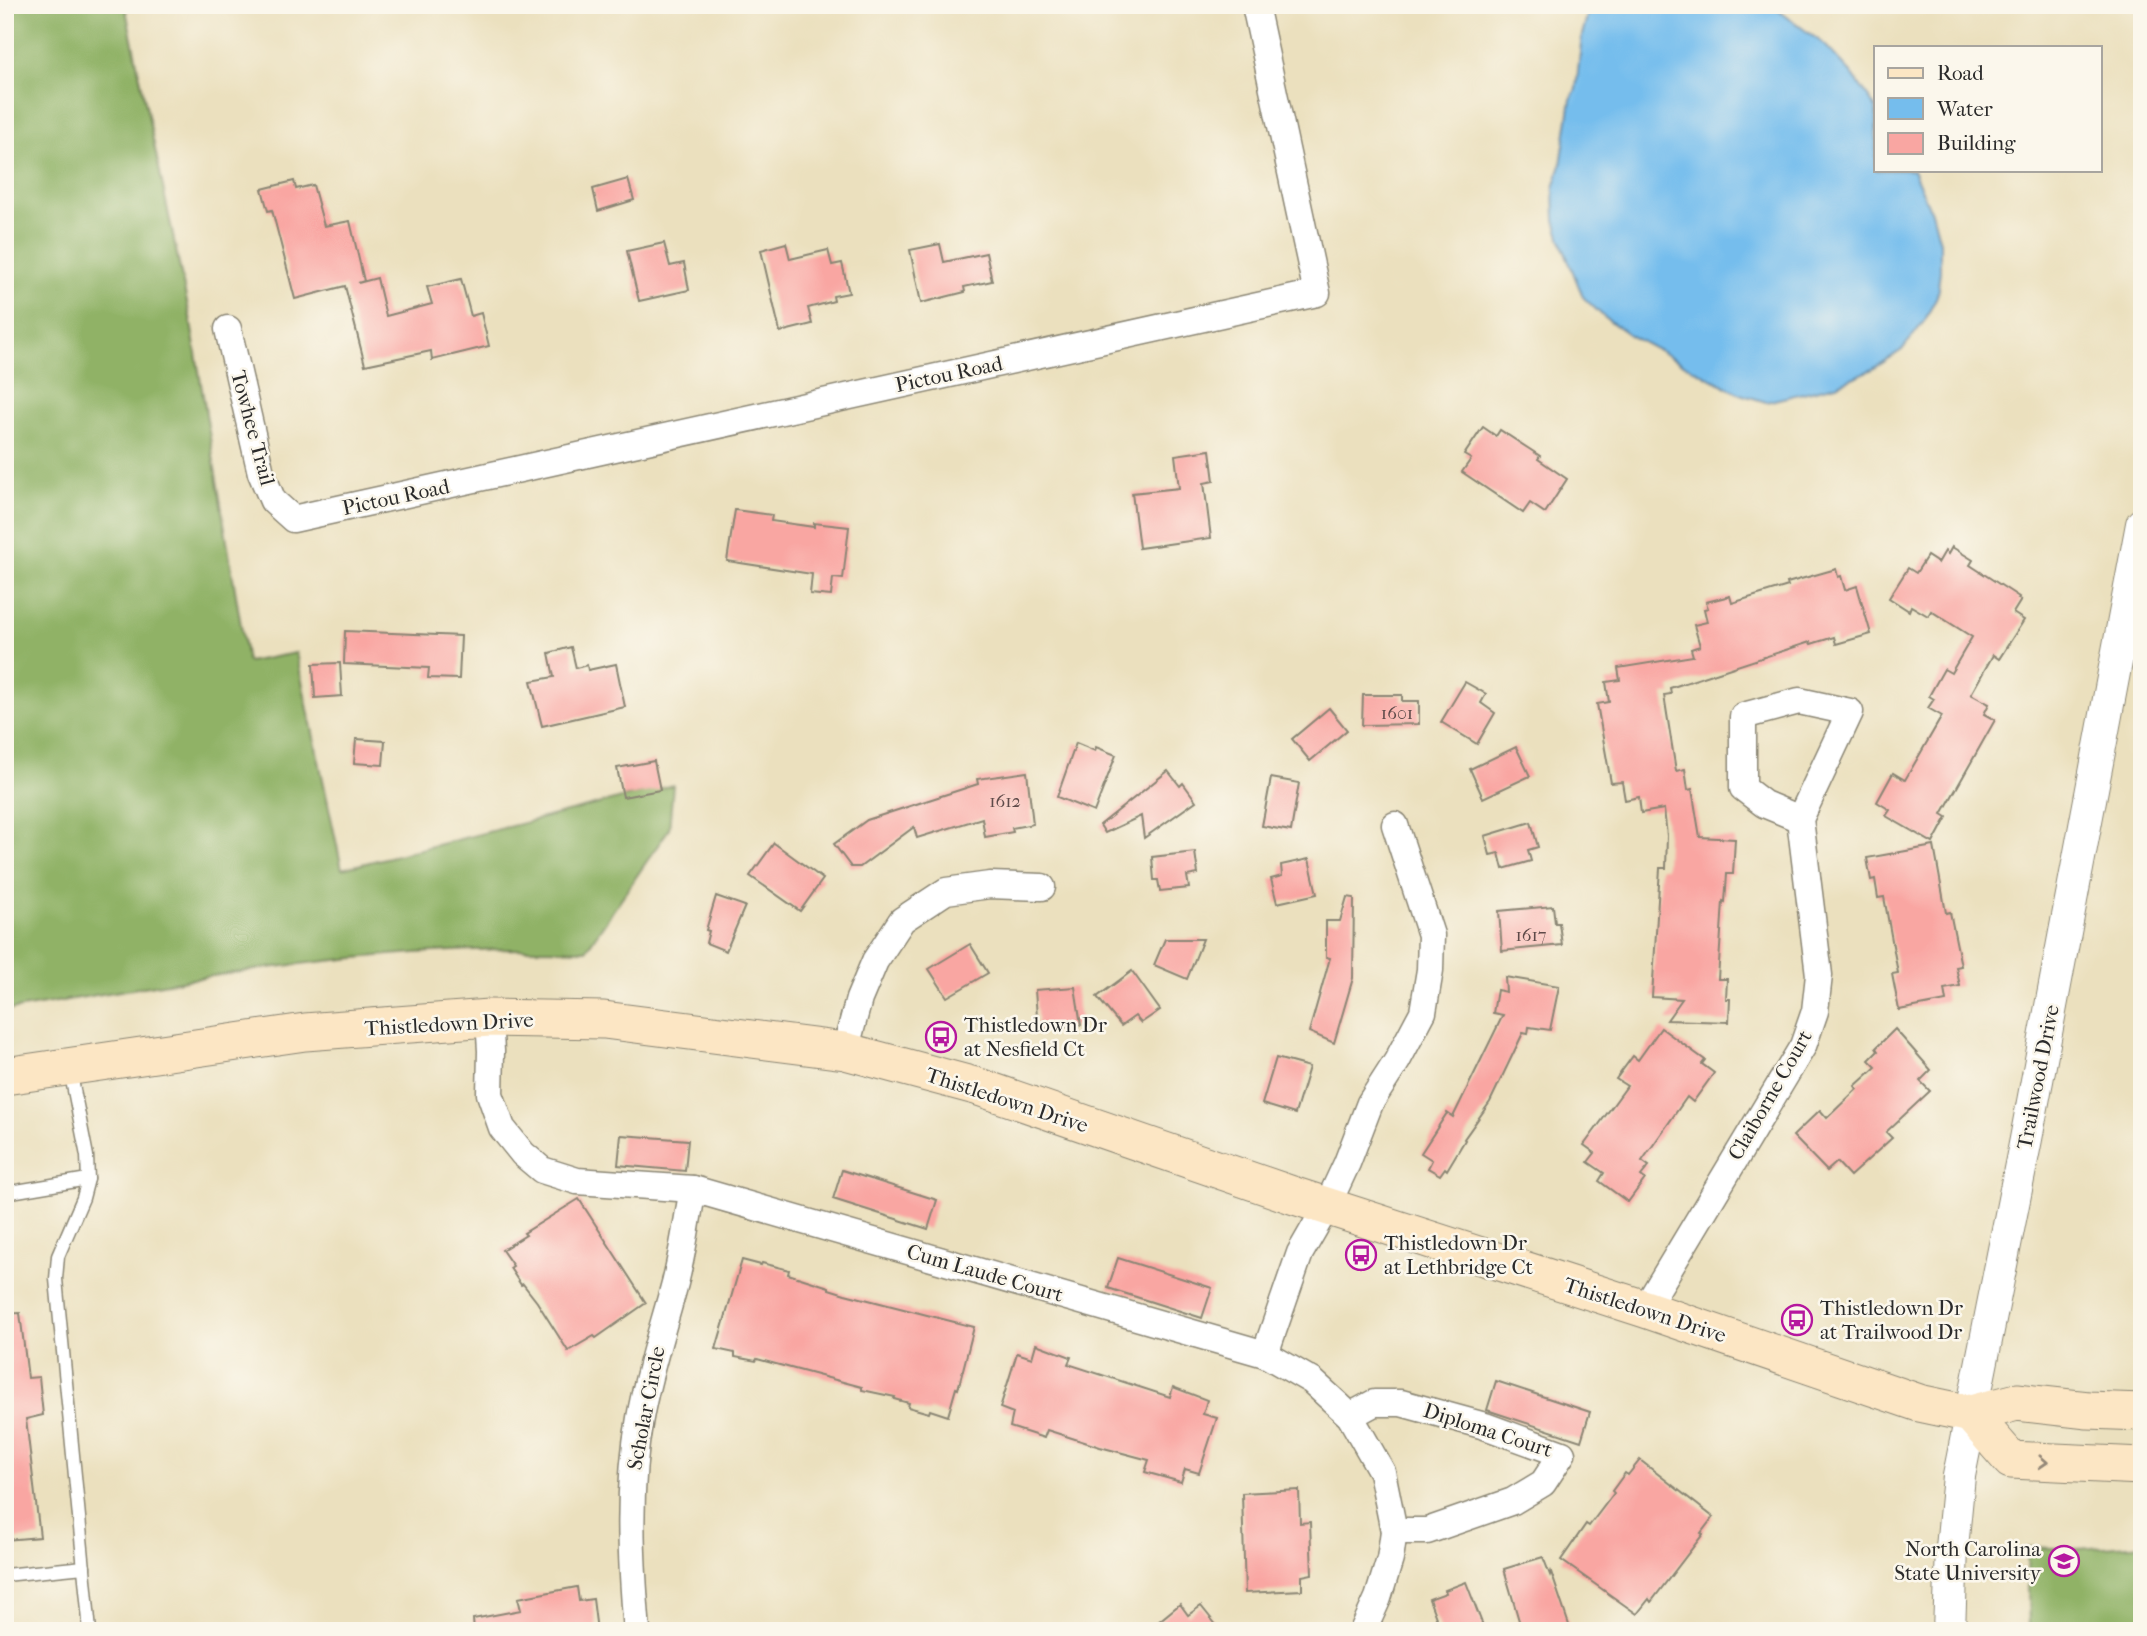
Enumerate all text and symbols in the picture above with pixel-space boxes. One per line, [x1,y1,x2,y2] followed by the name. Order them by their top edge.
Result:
[1874,46,2102,172] legend
[1937,61,1984,85] text: Road
[1936,97,1993,121] text: Water
[1937,131,2016,155] text: Building
[893,351,1005,397] street label: Pictou Road
[226,368,280,488] street label: Towhee Trail
[340,474,452,520] street label: Pictou Road
[1381,703,1413,724] house number: 1601
[989,791,1021,812] house number: 1612
[1515,925,1547,946] house number: 1617
[2012,1003,2064,1151] street label: Trailwood Drive
[364,1008,534,1040] street label: Thistledown Drive
[964,1013,1107,1061] place label: Thistledown Dr at Nesfield Ct
[924,1020,958,1054] bus stop icon: Thistledown Dr at Nesfield Ct
[1723,1025,1817,1164] street label: Claiborne Court
[923,1062,1091,1138] street label: Thistledown Drive
[1384,1231,1534,1279] place label: Thistledown Dr at Lethbridge Ct
[1344,1238,1378,1272] bus stop icon: Thistledown Dr at Lethbridge Ct
[904,1239,1066,1307] street label: Cum Laude Court
[1561,1272,1729,1348] street label: Thistledown Drive
[1820,1296,1963,1344] place label: Thistledown Dr at Trailwood Dr
[1780,1303,1814,1337] bus stop icon: Thistledown Dr at Trailwood Dr
[622,1344,670,1472] street label: Scholar Circle
[1420,1398,1556,1462] street label: Diploma Court
[2037,1454,2048,1469] one-way arrow
[1894,1537,2042,1585] place label: North Carolina State University
[2047,1544,2081,1578] school or university icon: North Carolina State University

